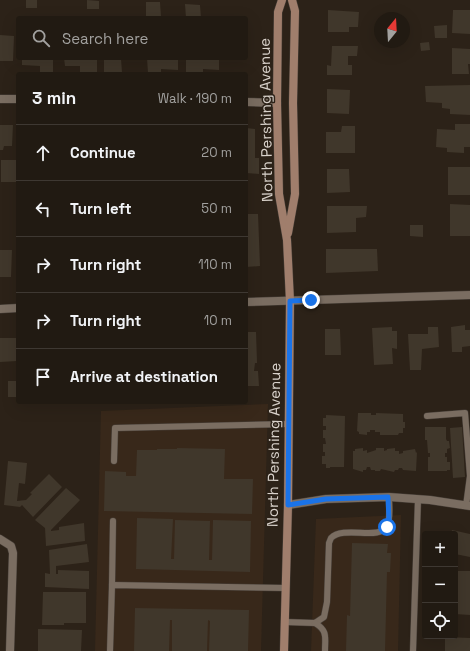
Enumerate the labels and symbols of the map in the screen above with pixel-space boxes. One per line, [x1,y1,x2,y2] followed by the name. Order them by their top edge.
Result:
[374,12,410,48] north arrow
[255,38,276,202] street label: North Pershing Avenue
[302,291,320,309] route end
[263,363,284,527] street label: North Pershing Avenue
[378,518,396,536] route start

